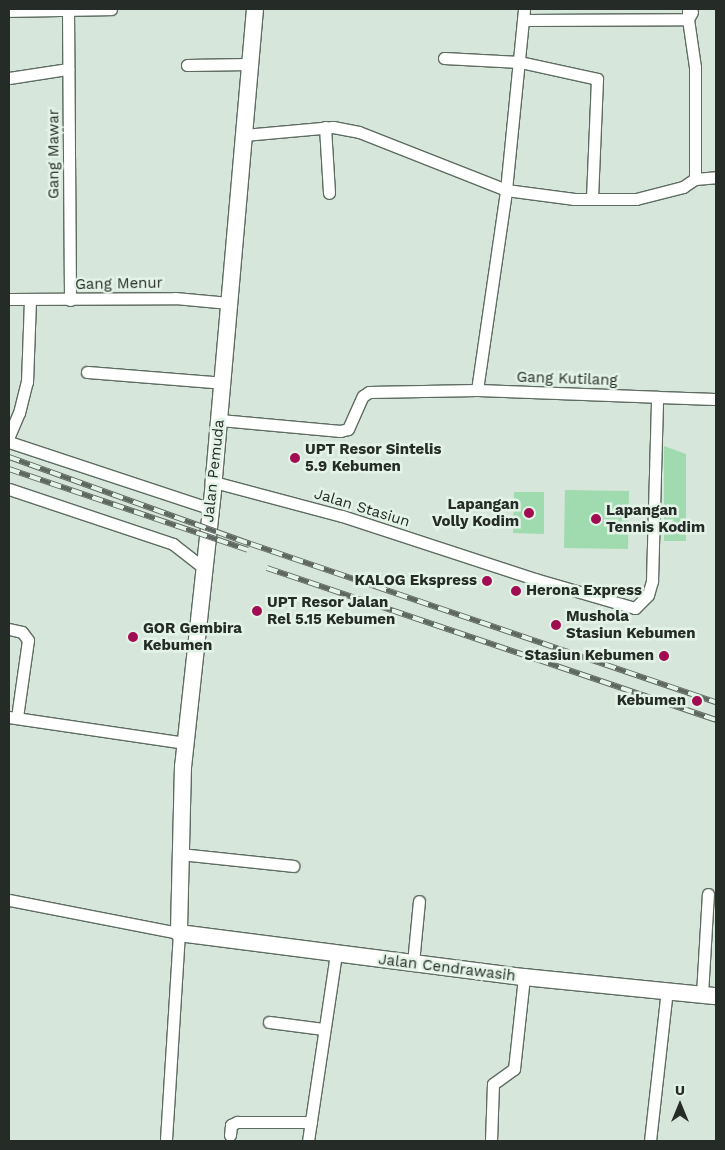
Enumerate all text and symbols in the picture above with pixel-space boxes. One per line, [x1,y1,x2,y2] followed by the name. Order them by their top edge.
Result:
[45,109,63,199] street label: Gang Mawar
[75,274,163,294] street label: Gang Menur
[516,368,618,390] street label: Gang Kutilang
[200,419,228,523] street label: Jalan Pemuda
[305,440,442,475] place label: UPT Resor Sintelis 5.9 Kebumen
[289,452,301,464] marker: UPT Resor Sintelis 5.9 Kebumen
[312,485,412,531] street label: Jalan Stasiun
[432,495,519,530] place label: Lapangan Volly Kodim
[606,501,705,536] place label: Lapangan Tennis Kodim
[523,507,535,519] marker: Lapangan Volly Kodim
[590,513,602,525] marker: Lapangan Tennis Kodim
[354,572,477,590] place label: KALOG Ekspress
[481,575,493,587] marker: KALOG Ekspress
[526,582,642,600] place label: Herona Express
[510,585,522,597] marker: Herona Express
[267,593,395,628] place label: UPT Resor Jalan Rel 5.15 Kebumen
[251,605,263,617] marker: UPT Resor Jalan Rel 5.15 Kebumen
[566,607,696,642] place label: Mushola Stasiun Kebumen
[143,619,242,654] place label: GOR Gembira Kebumen
[550,619,562,631] marker: Mushola Stasiun Kebumen
[127,631,139,643] marker: GOR Gembira Kebumen
[524,647,654,665] place label: Stasiun Kebumen
[658,650,670,662] marker: Stasiun Kebumen
[617,692,686,710] place label: Kebumen
[690,694,704,708] marker: Kebumen
[377,951,517,985] street label: Jalan Cendrawasih
[655,1080,705,1130] north arrow
[675,1082,685,1098] text: U

